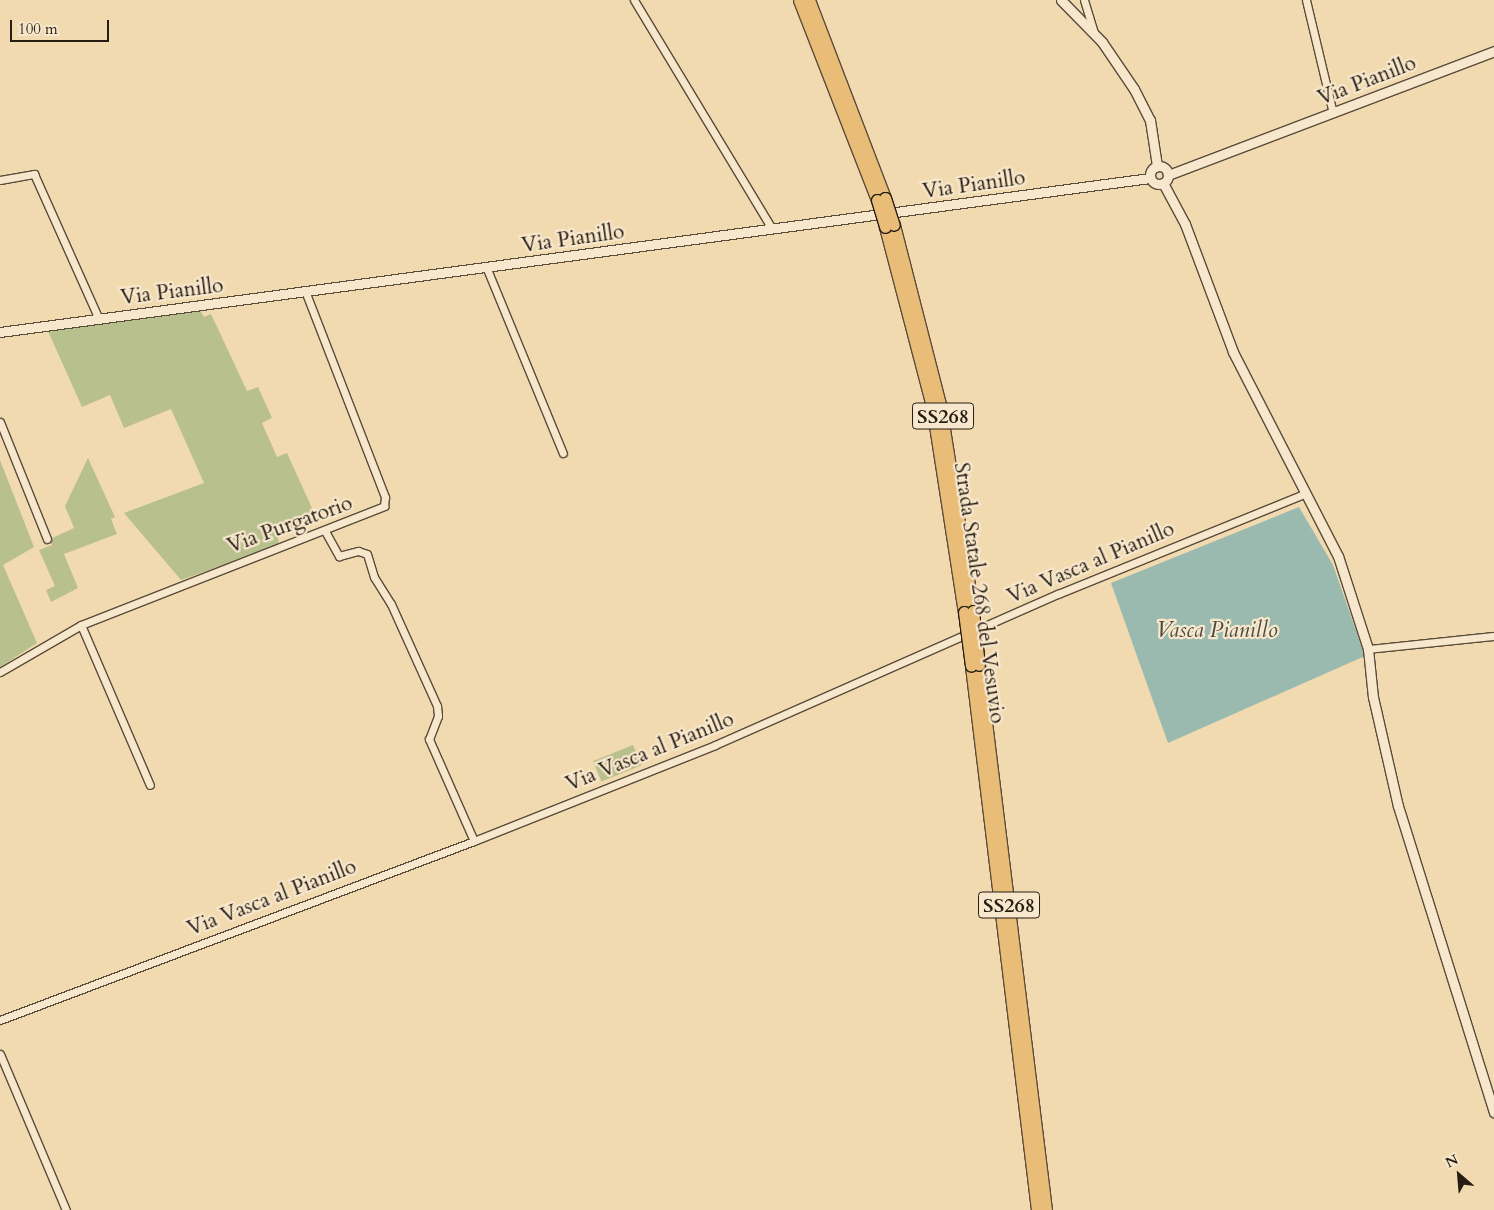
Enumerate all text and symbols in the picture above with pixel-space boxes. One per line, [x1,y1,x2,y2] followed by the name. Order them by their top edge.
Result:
[12,10,111,42] scale bar
[18,19,58,39] text: 100 m
[1314,51,1420,111] street label: Via Pianillo
[921,165,1027,205] street label: Via Pianillo
[520,219,626,259] street label: Via Pianillo
[119,273,225,311] street label: Via Pianillo
[912,398,974,434] road number: SS268
[948,461,1010,725] street label: Strada Statale 268 del Vesuvio
[224,491,356,559] street label: Via Purgatorio
[1004,516,1178,610] street label: Via Vasca al Pianillo
[1156,618,1278,644] water label: Vasca Pianillo
[562,707,738,797] street label: Via Vasca al Pianillo
[184,854,360,942] street label: Via Vasca al Pianillo
[978,888,1040,922] road number: SS268
[1434,1150,1484,1200] north arrow
[1442,1150,1462,1172] text: N

